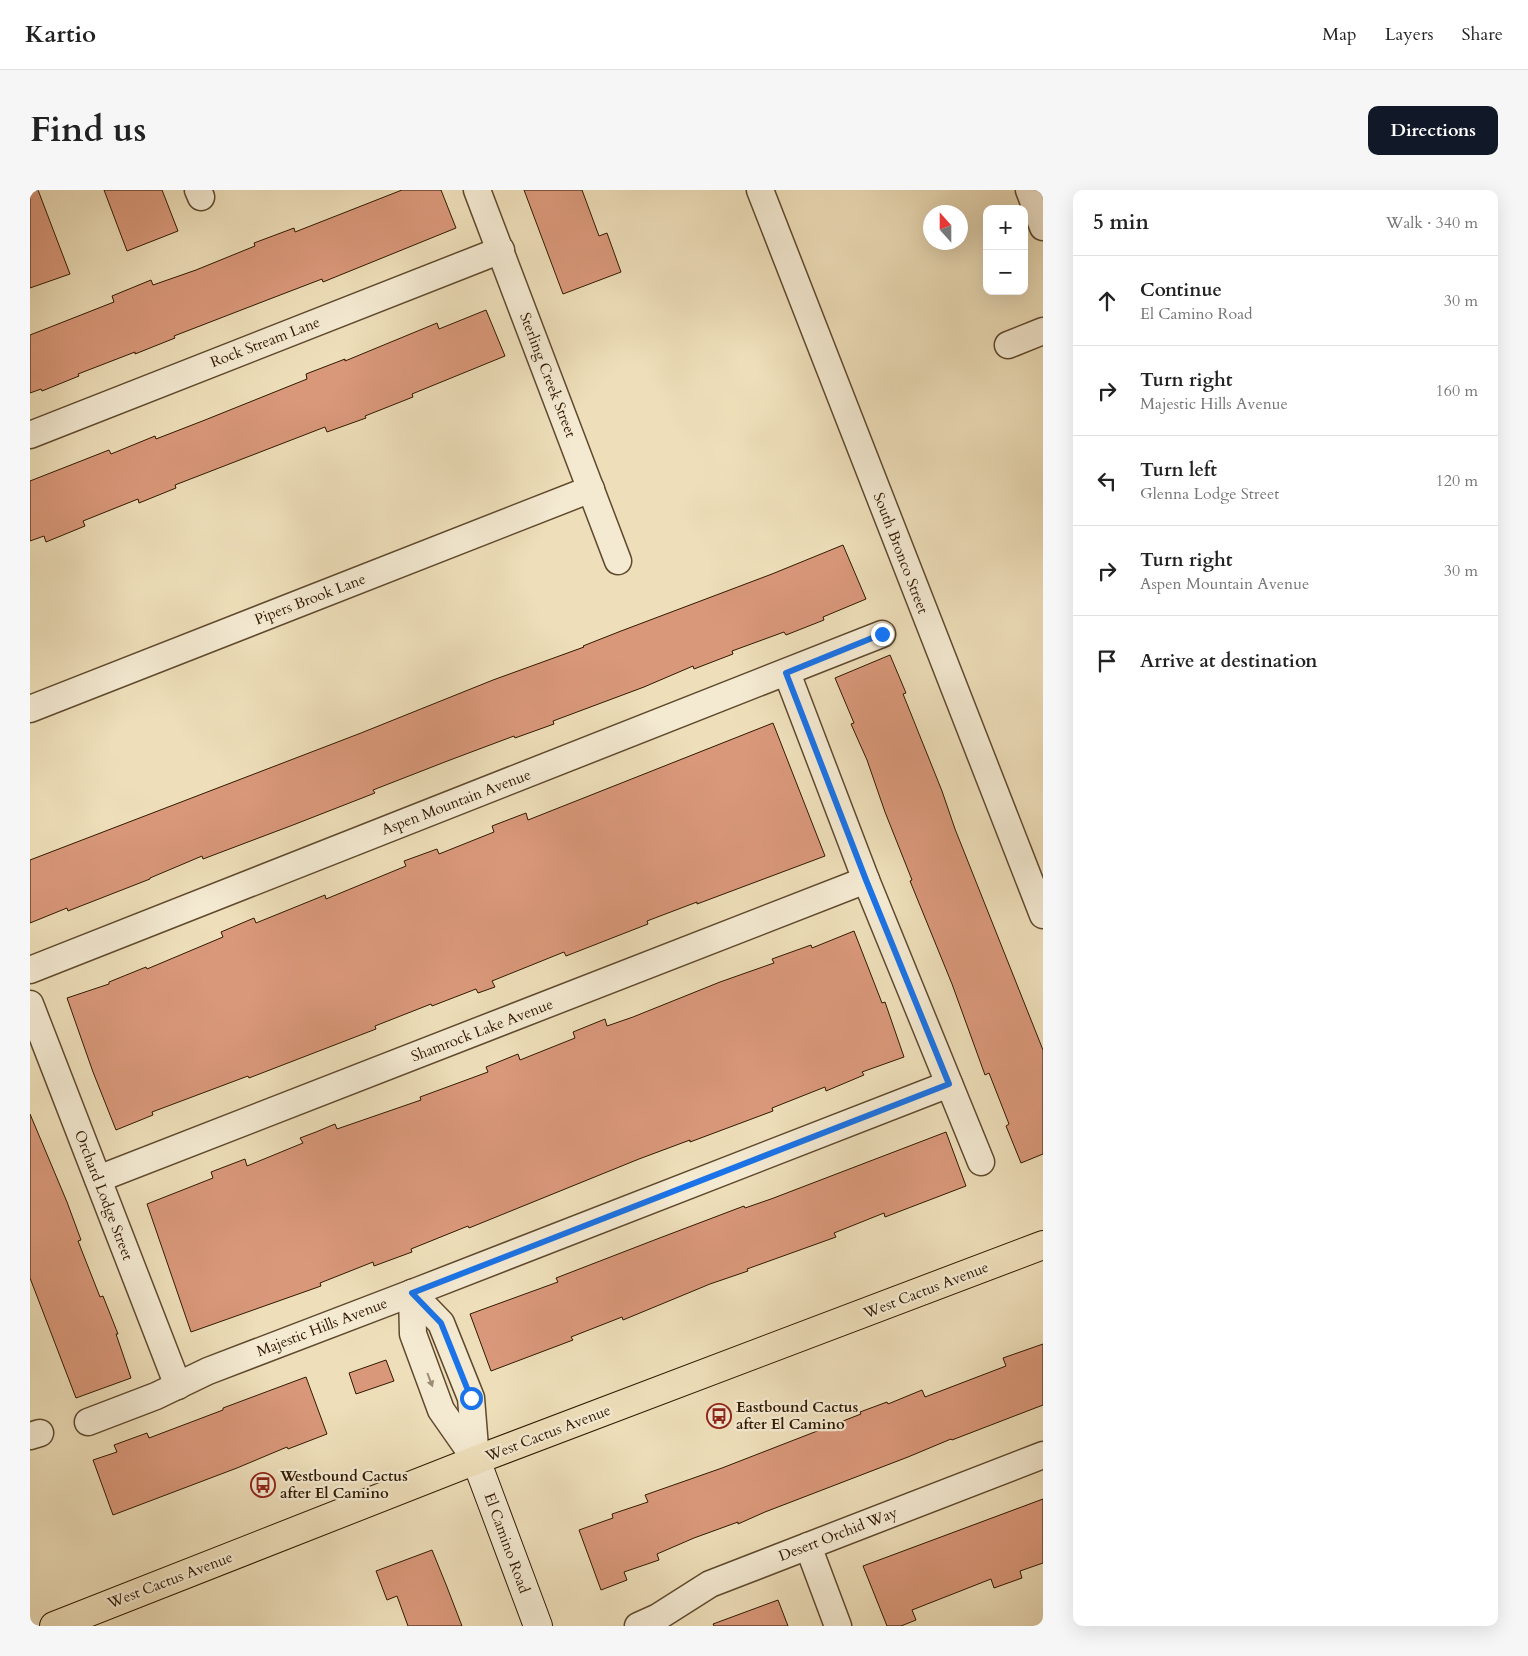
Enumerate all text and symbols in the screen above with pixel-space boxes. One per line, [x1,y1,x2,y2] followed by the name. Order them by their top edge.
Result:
[25,18,96,51] text: Kartio
[1322,22,1357,47] text: Map
[1385,22,1434,47] text: Layers
[1462,22,1503,47] text: Share
[30,106,146,154] text: Find us
[1368,106,1498,155] button: Directions
[923,205,968,250] north arrow
[983,205,1028,295] map controls
[983,205,1028,250] button: +
[1093,208,1149,237] text: 5 min
[1386,212,1478,234] text: Walk · 340 m
[983,250,1028,295] button: −
[1140,277,1222,303] text: Continue
[1093,287,1121,315] icon: ahead
[1444,290,1478,312] text: 30 m
[1140,303,1253,325] text: El Camino Road
[515,310,581,441] street label: Sterling Creek Street
[207,312,323,372] street label: Rock Stream Lane
[1140,367,1232,393] text: Turn right
[1093,377,1121,405] icon: right
[1436,380,1478,402] text: 160 m
[1140,393,1288,415] text: Majestic Hills Avenue
[1140,457,1217,483] text: Turn left
[1093,467,1121,495] icon: left
[1436,470,1478,492] text: 120 m
[1140,483,1279,505] text: Glenna Lodge Street
[869,490,933,617] street label: South Bronco Street
[1140,547,1232,573] text: Turn right
[1093,557,1121,585] icon: right
[1444,560,1478,582] text: 30 m
[252,569,368,629] street label: Pipers Brook Lane
[1140,573,1309,595] text: Aspen Mountain Avenue
[871,623,894,646] route end
[1093,647,1121,675] icon: arrive
[1140,648,1317,674] text: Arrive at destination
[378,764,534,840] street label: Aspen Mountain Avenue
[408,994,556,1066] street label: Shamrock Lake Avenue
[70,1127,138,1263] street label: Orchard Lodge Street
[860,1257,992,1323] street label: West Cactus Avenue
[254,1293,390,1361] street label: Majestic Hills Avenue
[426,1373,434,1388] one-way arrow
[460,1387,483,1410] route start
[736,1397,858,1434] place label: Eastbound Cactus after El Camino
[482,1400,614,1466] street label: West Cactus Avenue
[706,1403,732,1429] bus stop icon: Eastbound Cactus after El Camino
[279,1466,408,1503] place label: Westbound Cactus after El Camino
[250,1472,276,1498] bus stop icon: Westbound Cactus after El Camino
[480,1490,534,1596] street label: El Camino Road
[776,1502,900,1566] street label: Desert Orchid Way
[104,1547,236,1613] street label: West Cactus Avenue

